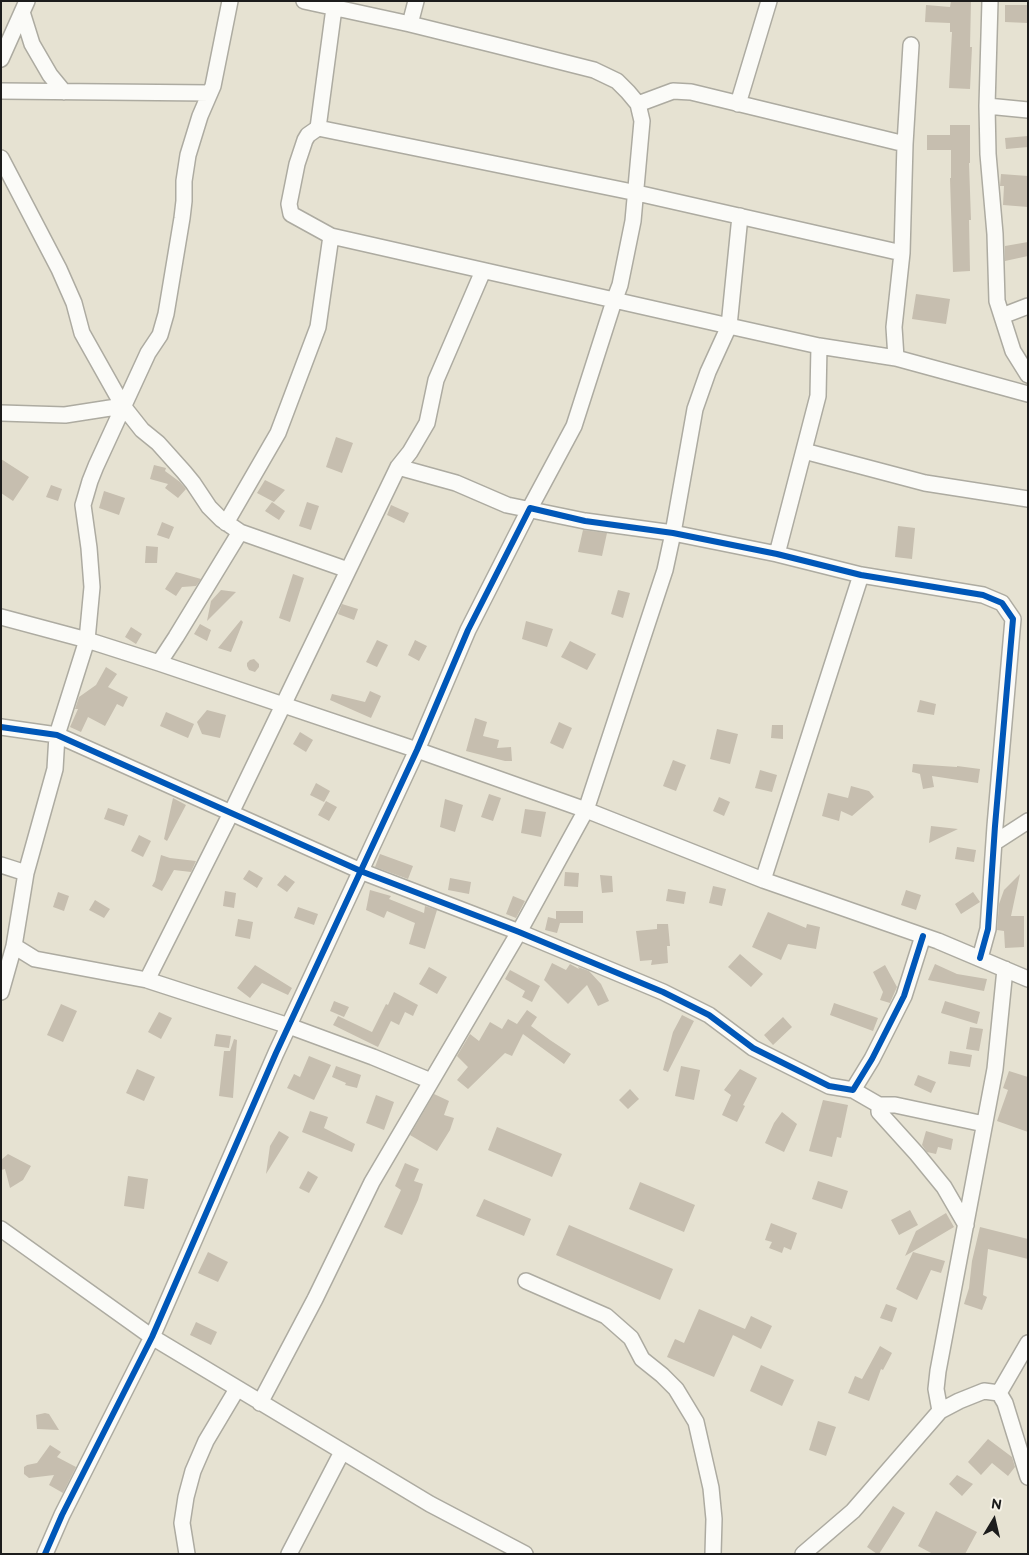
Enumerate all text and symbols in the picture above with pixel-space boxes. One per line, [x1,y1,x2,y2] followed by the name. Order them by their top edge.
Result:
[969,1495,1019,1545] north arrow
[990,1495,1003,1514] text: N

